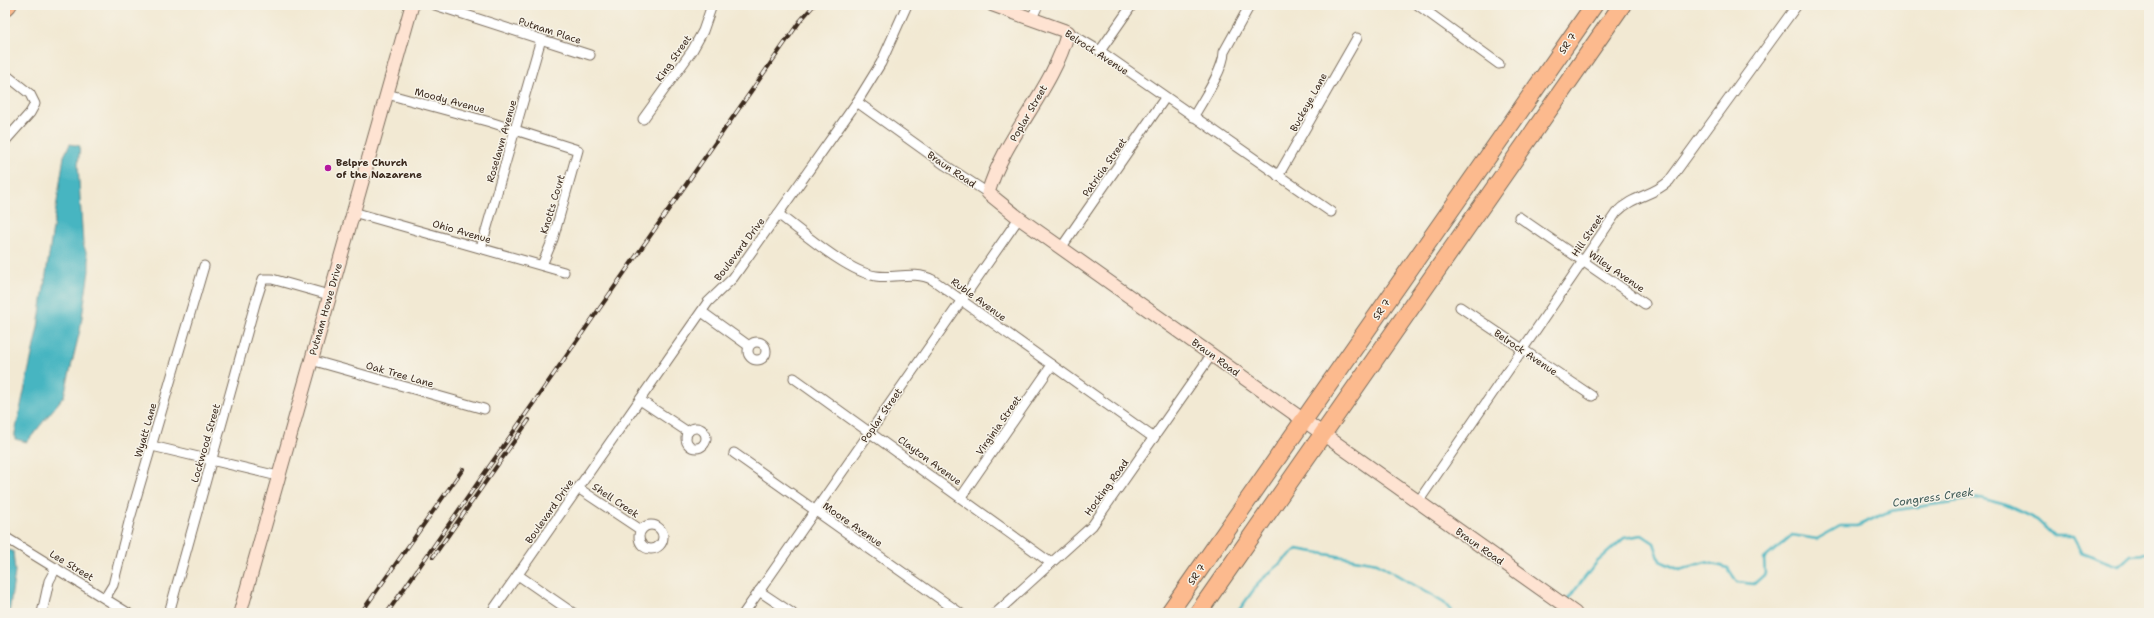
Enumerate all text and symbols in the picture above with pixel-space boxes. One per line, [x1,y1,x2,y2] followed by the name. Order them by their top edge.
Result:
[517,14,583,47] street label: Putnam Place
[1062,27,1131,78] street label: Belrock Avenue
[1556,30,1579,56] street label: SR 7
[653,32,694,84] street label: King Street
[1287,70,1330,134] street label: Buckeye Lane
[1007,82,1050,144] street label: Poplar Street
[413,85,487,116] street label: Moody Avenue
[483,98,520,184] street label: Roselawn Avenue
[1079,135,1130,199] street label: Patricia Street
[925,148,979,191] street label: Braun Road
[336,156,422,181] place label: Belpre Church of the Nazarene
[323,163,333,173] marker: Belpre Church of the Nazarene
[537,173,568,236] street label: Knotts Court
[1568,211,1606,259] street label: Hill Street
[711,215,768,284] street label: Boulevard Drive
[431,217,493,246] street label: Ohio Avenue
[1586,248,1648,295] street label: Wiley Avenue
[306,261,345,357] street label: Putnam Howe Drive
[948,275,1009,324] street label: Ruble Avenue
[1370,296,1393,322] street label: SR 7
[1491,326,1560,379] street label: Belrock Avenue
[1189,336,1243,380] street label: Braun Road
[364,359,436,390] street label: Oak Tree Lane
[858,385,905,445] street label: Poplar Street
[973,393,1024,458] street label: Virginia Street
[131,401,160,459] street label: Wyatt Lane
[188,402,223,484] street label: Lockwood Street
[895,433,964,488] street label: Clayton Avenue
[1081,456,1132,518] street label: Hocking Road
[522,476,577,546] street label: Boulevard Drive
[590,480,642,521] street label: Shell Creek
[1891,484,1975,511] water label: Congress Creek
[820,499,885,550] street label: Moore Avenue
[1453,525,1507,568] street label: Braun Road
[47,547,96,584] street label: Lee Street
[1185,561,1208,587] street label: SR 7

